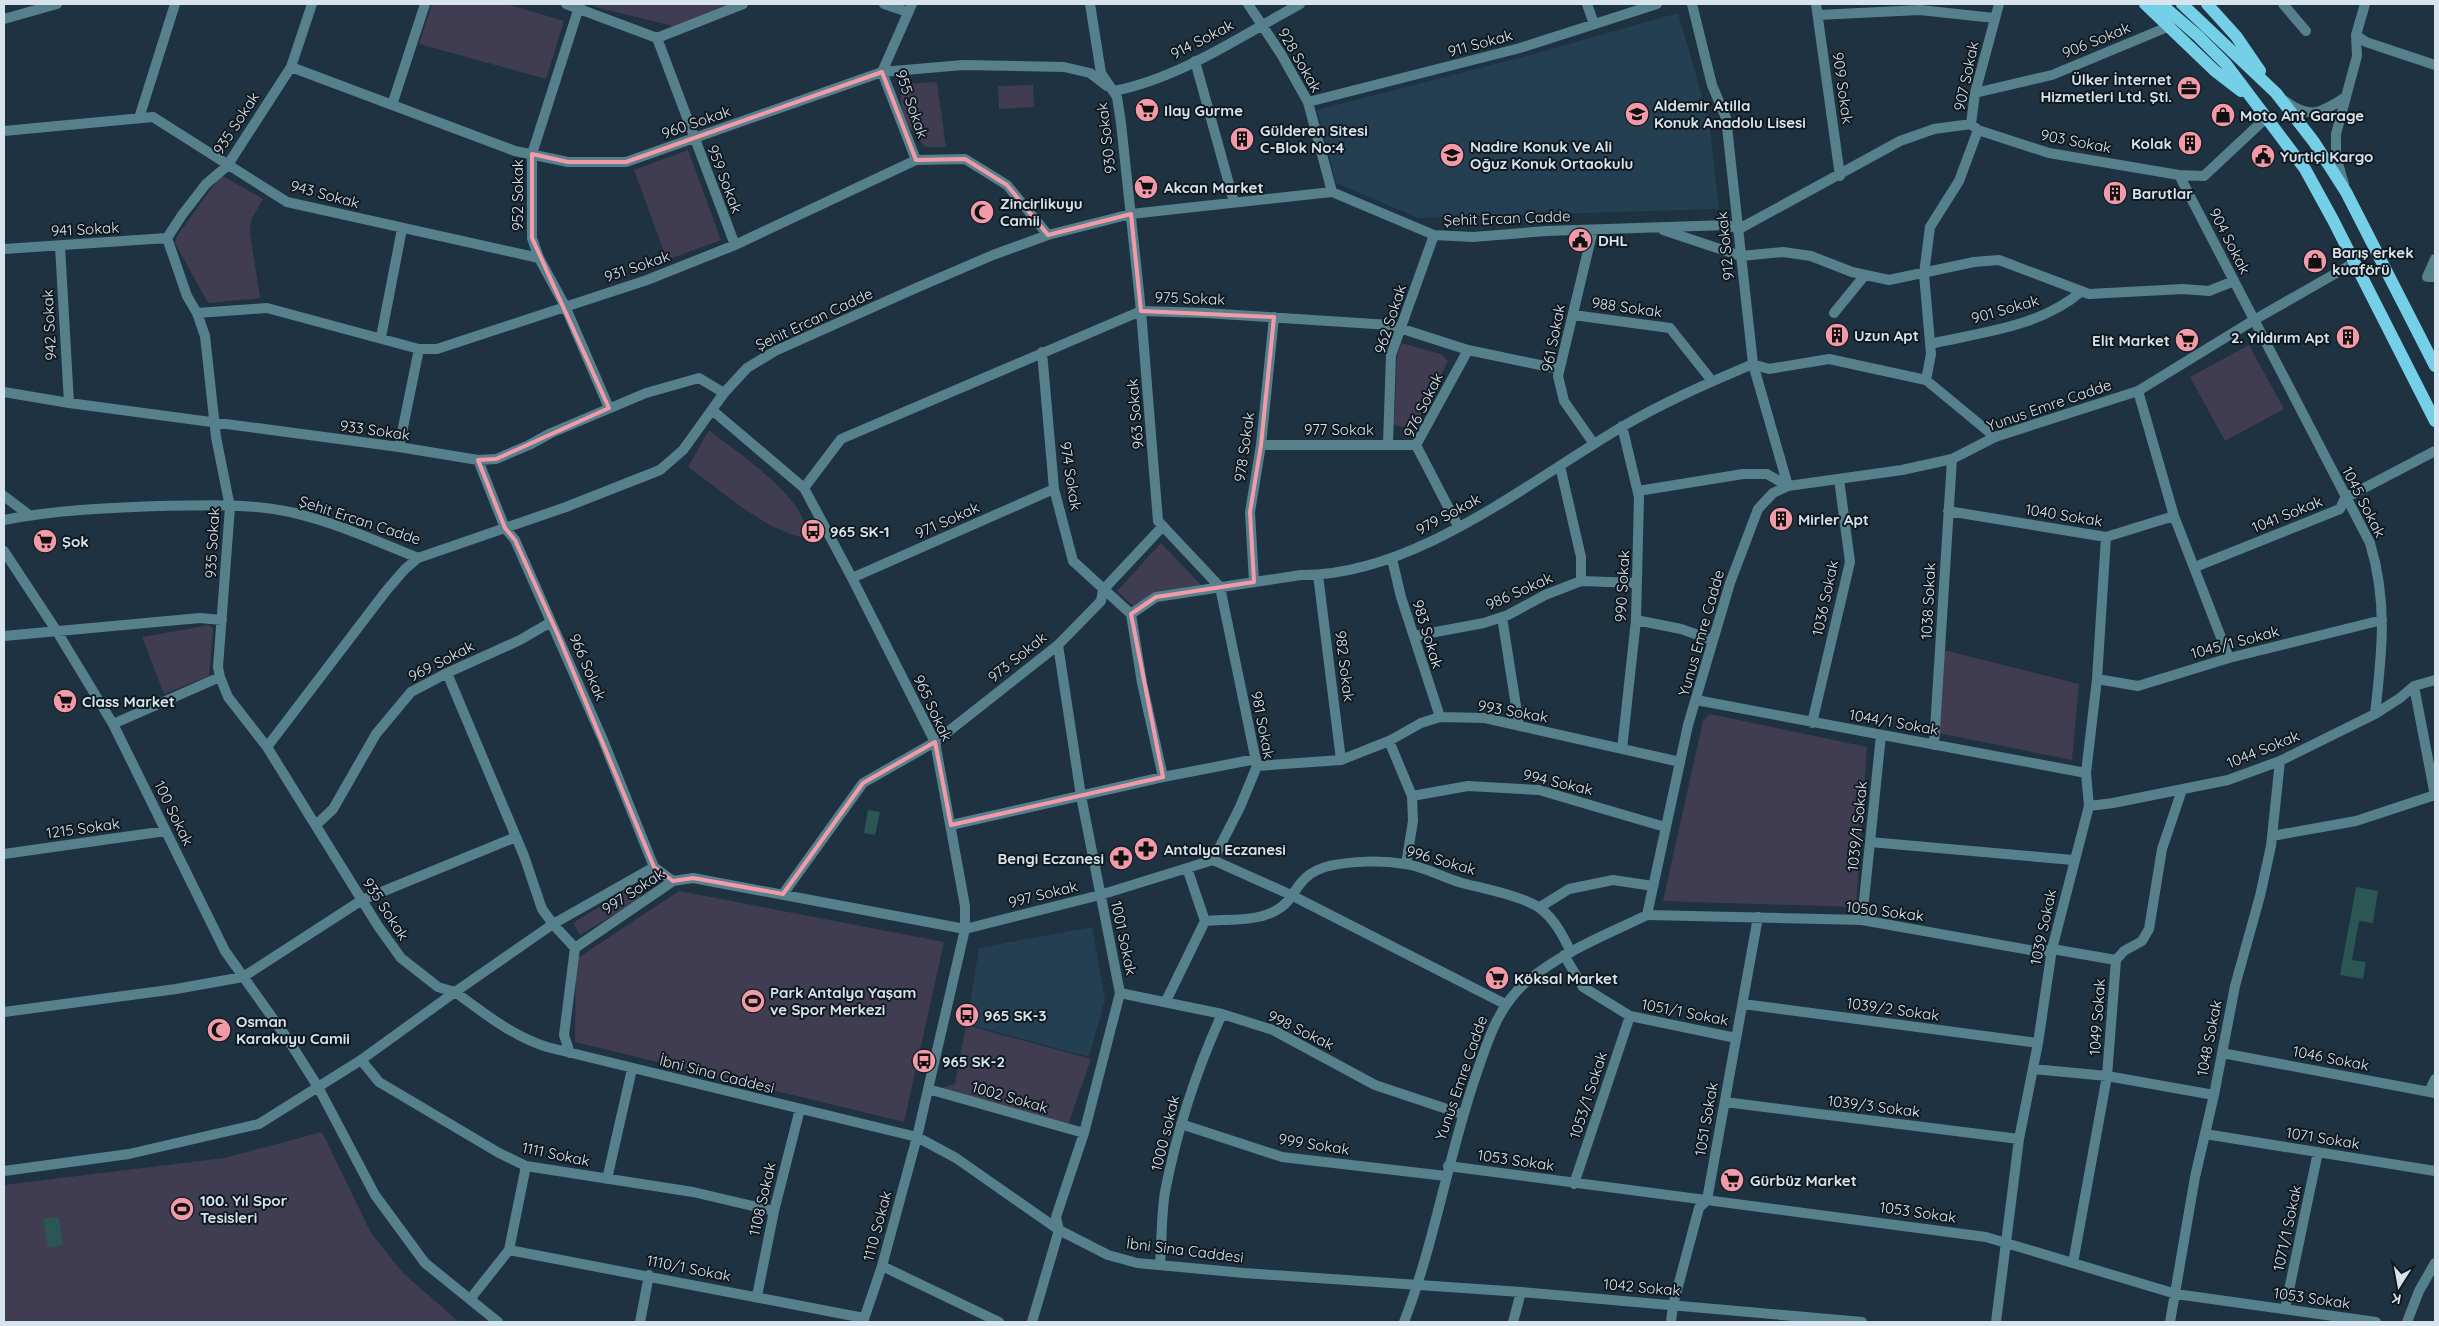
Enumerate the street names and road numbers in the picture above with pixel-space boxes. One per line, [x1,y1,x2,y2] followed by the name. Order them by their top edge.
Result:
[1167,15,1237,63] street label: 914 Sokak
[2059,18,2133,62] street label: 906 Sokak
[1274,24,1326,96] street label: 928 Sokak
[1446,25,1514,61] street label: 911 Sokak
[1949,39,1983,113] street label: 907 Sokak
[1829,51,1857,125] street label: 909 Sokak
[891,67,933,141] street label: 955 Sokak
[209,88,263,158] street label: 935 Sokak
[659,101,733,143] street label: 960 Sokak
[1092,101,1120,175] street label: 930 Sokak
[2039,125,2113,157] street label: 903 Sokak
[703,142,747,216] street label: 959 Sokak
[508,159,527,231] street label: 952 Sokak
[288,176,362,212] street label: 943 Sokak
[2205,205,2255,277] street label: 904 Sokak
[1443,206,1571,230] street label: Şehit Ercan Cadde
[1712,211,1738,281] street label: 912 Sokak
[50,218,120,240] street label: 941 Sokak
[602,246,672,286] street label: 931 Sokak
[1370,282,1410,356] street label: 962 Sokak
[752,284,876,354] street label: Şehit Ercan Cadde
[1154,287,1226,309] street label: 975 Sokak
[38,289,60,361] street label: 942 Sokak
[1969,290,2041,328] street label: 901 Sokak
[1590,293,1664,321] street label: 988 Sokak
[1537,303,1569,373] street label: 961 Sokak
[1399,369,1447,441] street label: 976 Sokak
[1984,375,2114,435] street label: Yunus Emre Cadde
[1122,378,1148,450] street label: 963 Sokak
[1230,411,1258,483] street label: 978 Sokak
[339,416,411,444] street label: 933 Sokak
[1304,420,1374,439] street label: 977 Sokak
[1056,440,1086,512] street label: 974 Sokak
[2338,463,2390,541] street label: 1045 Sokak
[1412,489,1484,539] street label: 979 Sokak
[297,491,423,549] street label: Şehit Ercan Cadde
[2249,491,2325,537] street label: 1041 Sokak
[912,497,982,543] street label: 971 Sokak
[2024,500,2104,530] street label: 1040 Sokak
[201,507,223,579] street label: 935 Sokak
[1611,549,1633,623] street label: 990 Sokak
[1808,558,1842,638] street label: 1036 Sokak
[1916,562,1940,640] street label: 1038 Sokak
[1483,568,1555,614] street label: 986 Sokak
[1674,568,1728,698] street label: Yunus Emre Cadde
[1409,597,1447,671] street label: 983 Sokak
[2189,621,2281,663] street label: 1045/1 Sokak
[984,628,1050,686] street label: 973 Sokak
[1331,629,1359,703] street label: 982 Sokak
[565,631,611,703] street label: 966 Sokak
[405,636,477,686] street label: 969 Sokak
[909,672,957,744] street label: 965 Sokak
[1247,689,1279,761] street label: 981 Sokak
[1476,695,1550,727] street label: 993 Sokak
[1848,705,1940,739] street label: 1044/1 Sokak
[2224,726,2302,772] street label: 1044 Sokak
[1521,765,1595,799] street label: 994 Sokak
[150,777,198,849] street label: 100 Sokak
[1843,780,1871,872] street label: 1039/1 Sokak
[45,813,121,843] street label: 1215 Sokak
[1404,841,1478,879] street label: 996 Sokak
[598,864,668,918] street label: 997 Sokak
[359,874,413,944] street label: 935 Sokak
[1006,876,1080,912] street label: 997 Sokak
[2026,887,2060,967] street label: 1039 Sokak
[1845,897,1925,925] street label: 1050 Sokak
[1107,899,1141,977] street label: 1001 Sokak
[2085,978,2109,1056] street label: 1049 Sokak
[1845,993,1941,1025] street label: 1039/2 Sokak
[1640,994,1730,1030] street label: 1051/1 Sokak
[2192,998,2226,1078] street label: 1048 Sokak
[1265,1006,1337,1054] street label: 998 Sokak
[1431,1013,1491,1143] street label: Yunus Emre Cadde
[2291,1041,2371,1075] street label: 1046 Sokak
[1565,1049,1611,1141] street label: 1053/1 Sokak
[657,1050,777,1098] street label: İbni Sina Caddesi
[970,1077,1050,1117] street label: 1002 Sokak
[1690,1080,1722,1158] street label: 1051 Sokak
[1827,1091,1921,1121] street label: 1039/3 Sokak
[1146,1093,1184,1173] street label: 1000 sokak
[2285,1123,2361,1153] street label: 1071 Sokak
[1277,1129,1351,1159] street label: 999 Sokak
[520,1138,592,1170] street label: 1111 Sokak
[1476,1145,1556,1175] street label: 1053 Sokak
[744,1160,780,1238] street label: 1108 Sokak
[2269,1183,2305,1273] street label: 1071/1 Sokak
[858,1189,896,1263] street label: 1110 Sokak
[1878,1197,1958,1227] street label: 1053 Sokak
[1125,1233,1245,1267] street label: İbni Sina Caddesi
[645,1251,733,1285] street label: 1110/1 Sokak
[1603,1274,1681,1300] street label: 1042 Sokak
[2272,1283,2352,1313] street label: 1053 Sokak

